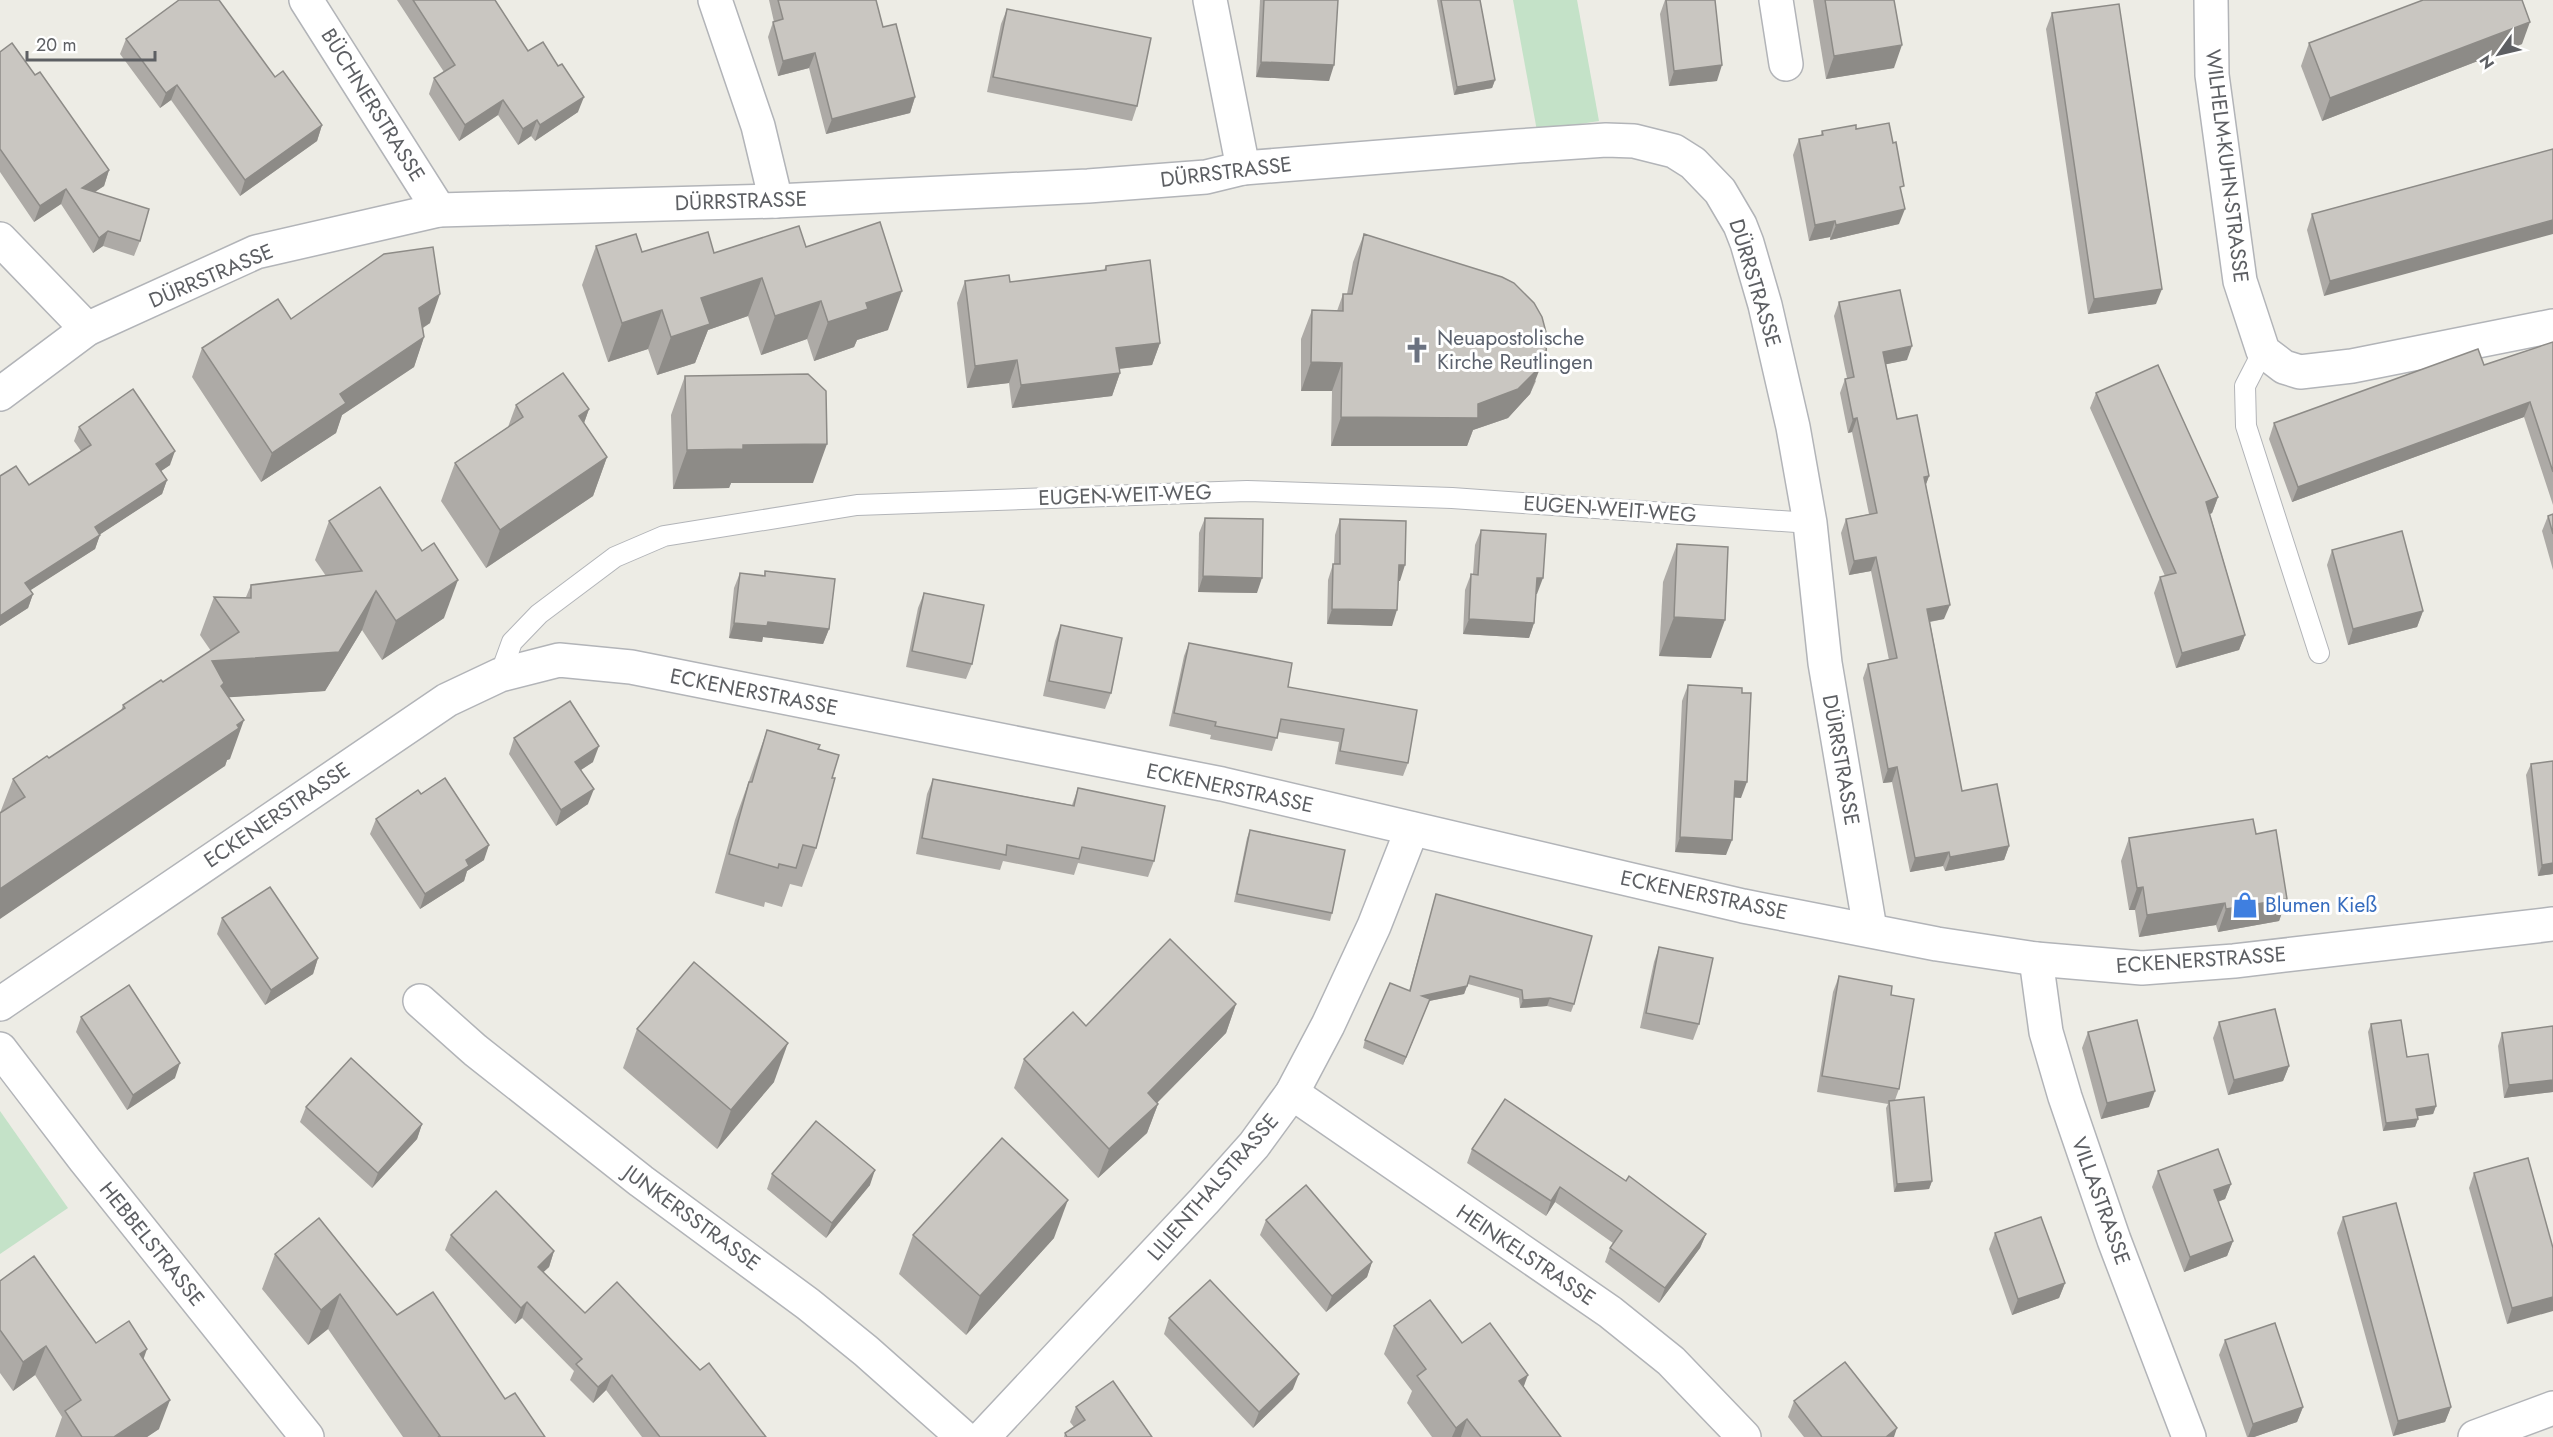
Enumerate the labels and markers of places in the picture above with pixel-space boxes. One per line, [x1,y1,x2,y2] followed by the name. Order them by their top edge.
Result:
[1437,323,1593,377] place label: Neuapostolische Kirche Reutlingen
[1402,335,1432,365] church icon: Neuapostolische Kirche Reutlingen
[2230,890,2260,920] shop icon: Blumen Kieß
[2265,890,2377,920] place label: Blumen Kieß

